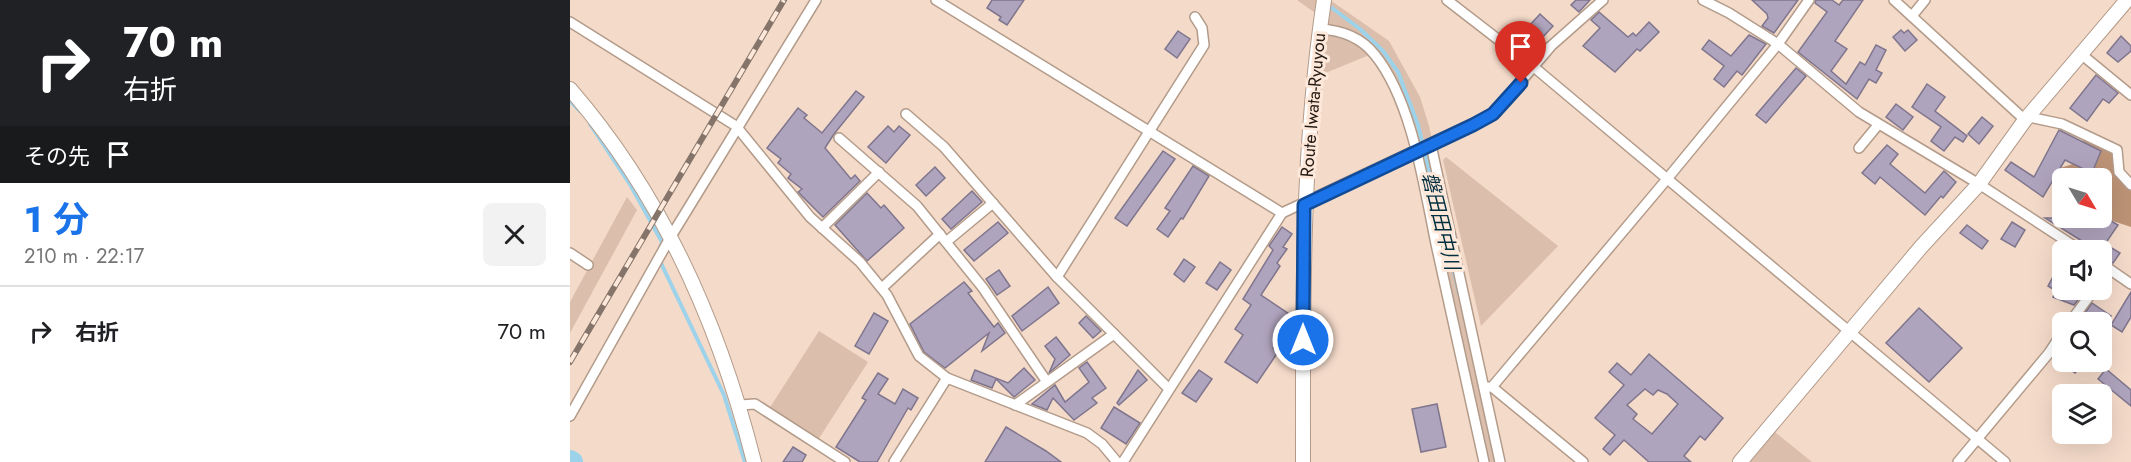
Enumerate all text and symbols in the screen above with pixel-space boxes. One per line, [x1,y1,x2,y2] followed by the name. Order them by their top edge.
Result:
[123,12,223,73] text: 70 m
[1495,21,1546,83] pin
[24,24,102,102] icon: right
[1504,30,1537,63] icon: arrive
[1294,32,1332,178] street label: Route Iwata-Ryuyou
[123,70,177,109] text: 右折
[102,138,135,171] icon: arrive
[24,140,90,172] text: その先
[2052,168,2112,228] north arrow
[2052,168,2112,444] map controls
[1414,169,1467,275] water label: 磐田田中川
[24,193,89,245] text: 1 分
[483,203,546,266] button: close
[2052,240,2112,300] button: sound
[24,242,144,271] text: 210 m · 22:17
[1271,308,1335,372] position arrow
[2052,312,2112,372] button: search
[24,315,57,348] icon: right
[497,315,546,347] text: 70 m
[75,316,119,348] text: 右折
[2052,384,2112,444] button: layers

